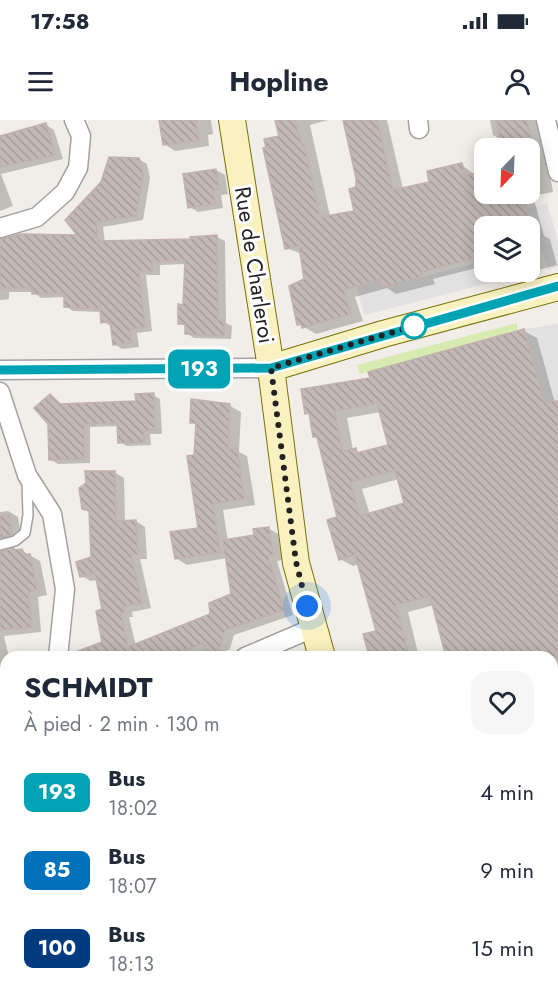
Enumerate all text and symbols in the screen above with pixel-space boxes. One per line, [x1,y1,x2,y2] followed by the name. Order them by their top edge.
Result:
[30,5,90,37] text: 17:58
[229,62,329,101] text: Hopline
[24,65,57,98] icon: menu
[501,65,534,98] icon: person
[474,138,540,204] north arrow
[474,138,540,282] map controls
[227,184,283,346] street label: Rue de Charleroi
[474,216,540,282] button: layers
[401,313,427,339] unlabelled marker
[164,350,234,388] line badge: 193
[180,354,218,384] text: 193
[292,591,322,621] your location
[24,667,152,708] text: SCHMIDT
[471,671,534,734] button: heart
[24,710,220,739] text: À pied · 2 min · 130 m
[108,762,145,794] text: Bus
[480,776,534,808] text: 4 min
[38,777,76,807] text: 193
[108,794,157,823] text: 18:02
[108,840,145,872] text: Bus
[480,854,534,886] text: 9 min
[44,855,70,885] text: 85
[108,872,156,901] text: 18:07
[108,918,145,950] text: Bus
[471,932,534,964] text: 15 min
[38,933,76,963] text: 100
[108,950,154,979] text: 18:13

